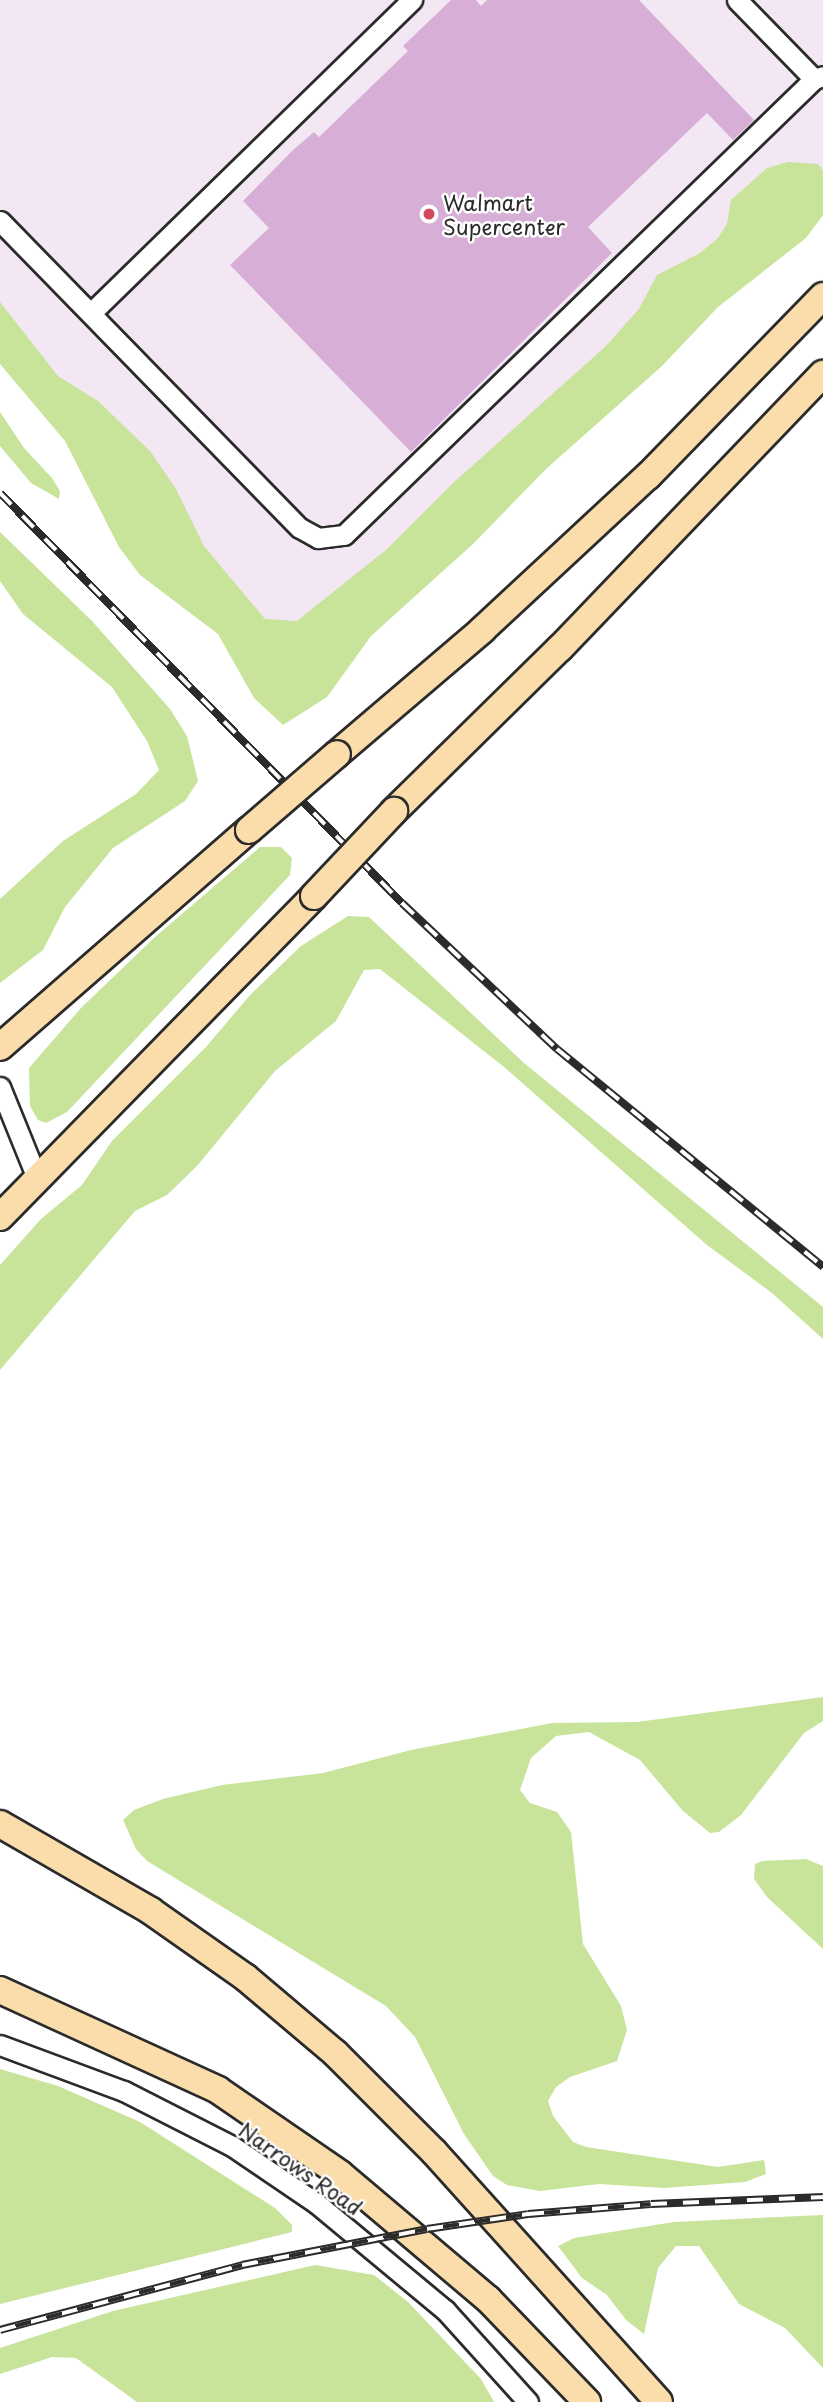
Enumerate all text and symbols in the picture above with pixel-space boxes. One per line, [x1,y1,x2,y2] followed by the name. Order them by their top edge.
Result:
[443,189,565,239] place label: Walmart Supercenter
[421,206,437,222] marker: Walmart Supercenter
[235,2116,367,2220] street label: Narrows Road

